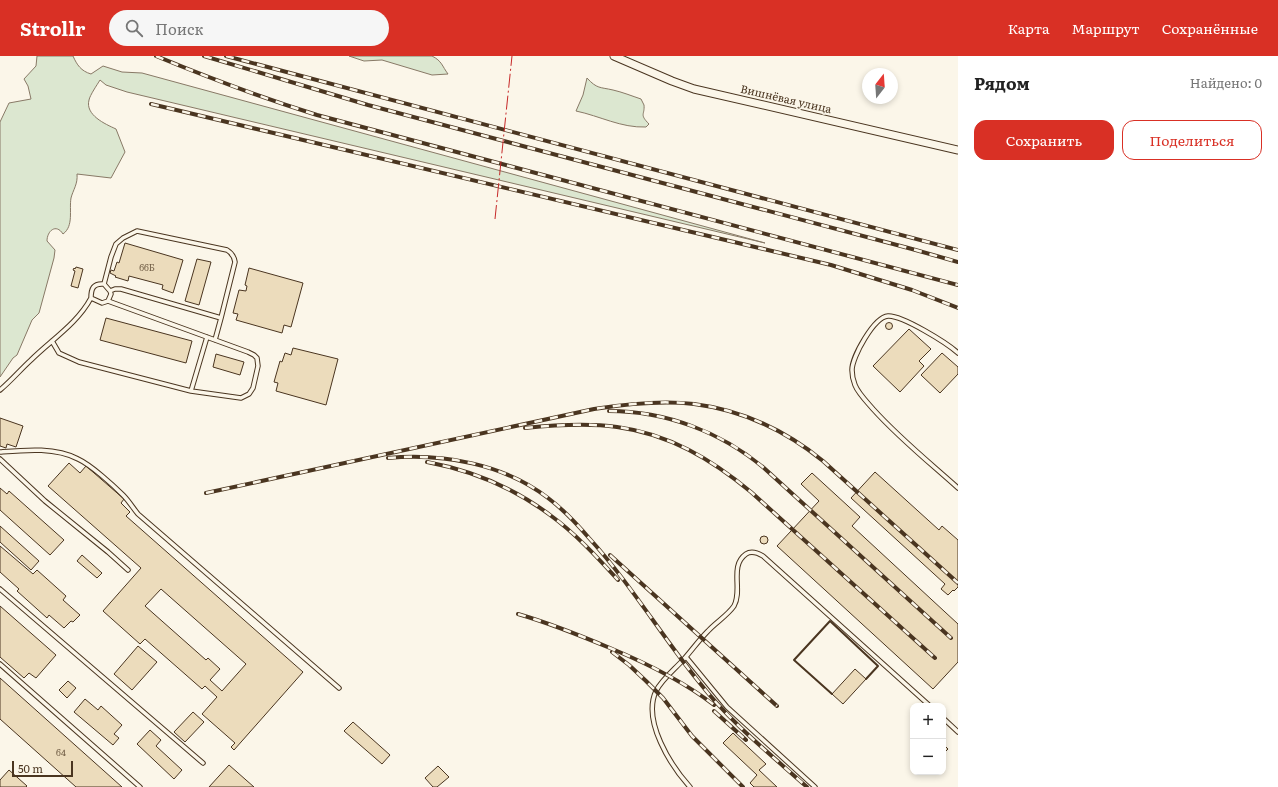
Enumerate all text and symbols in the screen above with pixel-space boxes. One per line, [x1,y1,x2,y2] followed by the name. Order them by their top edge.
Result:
[109,10,389,46] search box
[20,14,85,42] text: Strollr
[123,17,145,39] icon: search
[155,17,203,40] text: Поиск
[1008,18,1050,38] text: Карта
[1072,18,1140,38] text: Маршрут
[1162,18,1258,38] text: Сохранённые
[862,68,898,104] north arrow
[974,70,1030,95] text: Рядом
[1190,73,1262,92] text: Найдено: 0
[739,80,834,116] street label: Вишнёвая улица
[974,120,1114,160] button: Сохранить
[1122,120,1262,160] button: Поделиться
[139,260,155,274] house number: 66Б
[910,703,946,775] map controls
[910,703,946,739] button: +
[910,739,946,775] button: −
[56,745,66,759] house number: 64
[12,759,73,778] scale bar
[18,760,43,776] text: 50 m

